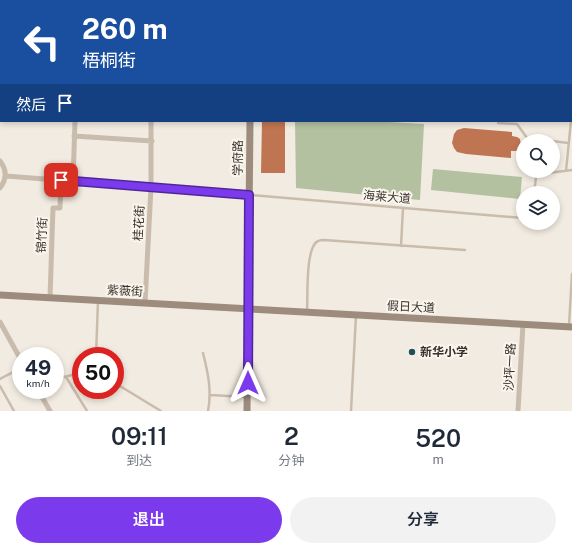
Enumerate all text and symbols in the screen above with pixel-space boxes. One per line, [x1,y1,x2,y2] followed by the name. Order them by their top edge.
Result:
[82,12,168,45] text: 260 m
[16,16,68,68] icon: left
[82,50,136,71] text: 梧桐街
[54,92,76,114] icon: arrive
[16,96,46,113] text: 然后
[516,134,560,230] map controls
[516,134,560,178] button: search
[231,140,245,176] street label: 学府路
[44,163,78,197] pin
[50,169,72,191] icon: arrive
[516,186,560,230] button: layers
[362,188,412,206] street label: 海莱大道
[131,205,147,241] street label: 桂花街
[34,217,50,253] street label: 锦竹街
[107,283,143,299] street label: 紫薇街
[387,299,435,315] street label: 假日大道
[502,343,518,391] street label: 沙坪一路
[420,345,468,359] place label: 新华小学
[72,347,124,399] speed limit sign: 50
[407,347,417,357] marker: 新华小学
[25,356,51,380] text: 49
[227,362,269,404] position arrow
[26,377,50,389] text: km/h
[111,422,167,450] text: 09:11
[284,422,299,450] text: 2
[415,424,461,452] text: 520
[433,452,444,467] text: m
[126,453,152,468] text: 到达
[278,453,304,468] text: 分钟
[16,497,282,543] button: 退出
[290,497,556,543] button: 分享

